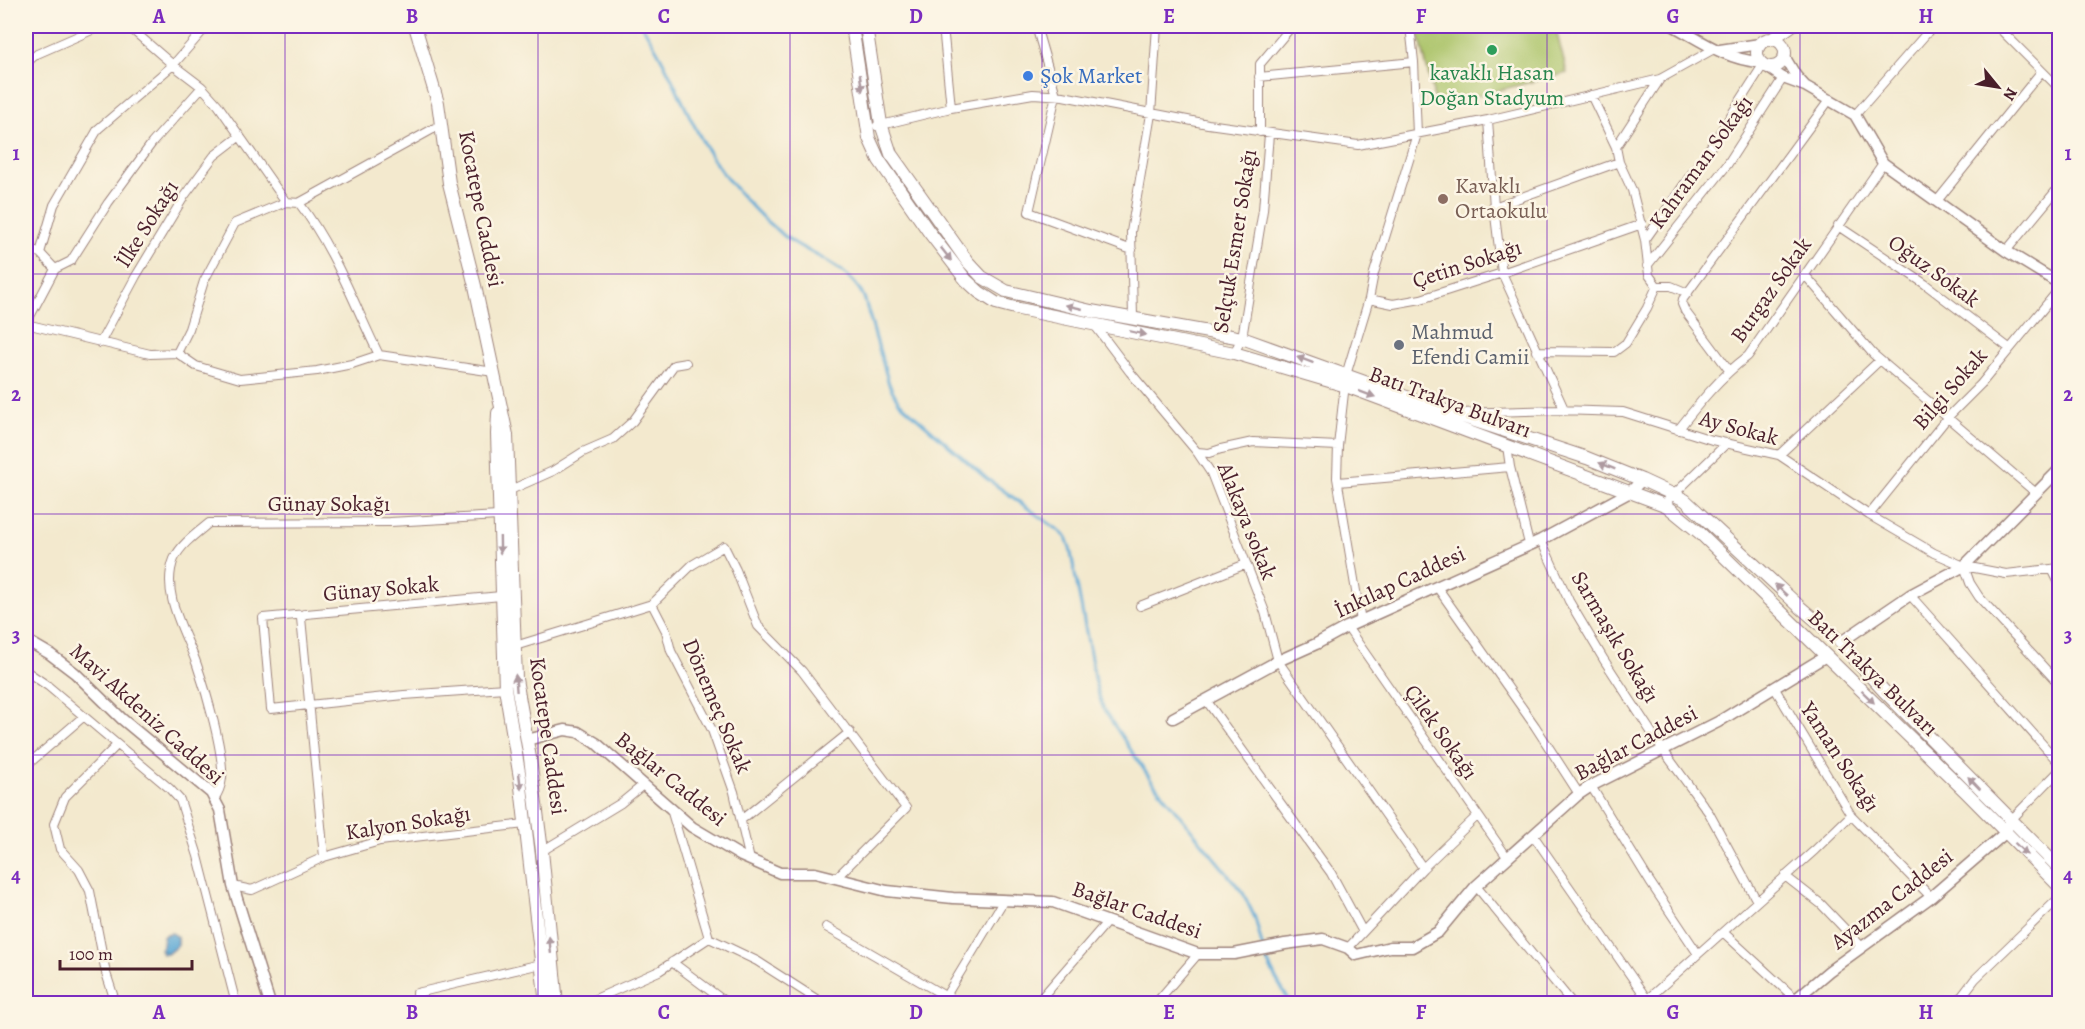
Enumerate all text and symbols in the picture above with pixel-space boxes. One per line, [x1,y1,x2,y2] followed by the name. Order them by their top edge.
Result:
[152,3,166,30] text: A
[406,3,418,30] text: B
[658,3,670,30] text: C
[909,3,923,30] text: D
[1163,3,1175,30] text: E
[1416,3,1427,30] text: F
[1666,3,1680,30] text: G
[1919,3,1934,30] text: H
[1485,43,1499,57] marker: kavaklı Hasan Doğan Stadyum
[1968,57,2028,117] north arrow
[1420,58,1564,113] place label: kavaklı Hasan Doğan Stadyum
[1040,61,1142,91] place label: Şok Market
[1021,69,1035,83] marker: Şok Market
[856,74,865,93] one-way arrow
[1998,83,2023,105] text: N
[1642,89,1760,235] street label: Kahraman Sokağı
[451,128,511,290] street label: Kocatepe Caddesi
[12,140,20,167] text: 1
[2064,140,2072,167] text: 1
[1206,147,1264,335] street label: Selçuk Esmer Sokağı
[1455,171,1547,226] place label: Kavaklı Ortaokulu
[108,174,186,274] street label: İlke Sokağı
[1436,192,1450,206] marker: Kavaklı Ortaokulu
[1882,228,1986,314] street label: Oğuz Sokak
[1723,231,1819,349] street label: Burgaz Sokak
[1409,232,1525,296] street label: Çetin Sokağı
[940,246,953,262] one-way arrow
[1065,302,1084,311] one-way arrow
[1411,317,1529,372] place label: Mahmud Efendi Camii
[1129,329,1148,338] one-way arrow
[1392,338,1406,352] marker: Mahmud Efendi Camii
[1906,341,1994,437] street label: Bilgi Sokak
[1295,355,1313,365] one-way arrow
[1365,359,1535,445] street label: Batı Trakya Bulvarı
[11,381,21,408] text: 2
[2063,381,2073,408] text: 2
[1358,390,1376,399] one-way arrow
[1695,403,1782,453] street label: Ay Sokak
[1210,457,1284,584] street label: Alakaya sokak
[1598,461,1616,471] one-way arrow
[268,489,390,519] street label: Günay Sokağı
[495,535,505,554] one-way arrow
[1330,539,1470,625] street label: İnkılap Caddesi
[1564,565,1666,709] street label: Sarmaşık Sokağı
[322,569,440,609] street label: Günay Sokak
[1774,584,1789,597] one-way arrow
[1801,603,1945,743] street label: Batı Trakya Bulvarı
[12,622,20,649] text: 3
[2064,622,2072,649] text: 3
[675,634,759,778] street label: Dönemeç Sokak
[63,636,231,792] street label: Mavi Akdeniz Caddesi
[522,655,574,817] street label: Kocatepe Caddesi
[512,673,521,692] one-way arrow
[1397,678,1485,786] street label: Çilek Sokağı
[1860,690,1874,704] one-way arrow
[1793,695,1887,818] street label: Yaman Sokağı
[1569,698,1703,788] street label: Bağlar Caddesi
[609,725,733,833] street label: Bağlar Caddesi
[515,771,525,790] one-way arrow
[1968,776,1982,790] one-way arrow
[343,798,473,848] street label: Kalyon Sokağı
[1824,842,1959,957] street label: Ayazma Caddesi
[2014,842,2028,856] one-way arrow
[11,862,21,889] text: 4
[2063,862,2073,889] text: 4
[1068,874,1206,946] street label: Bağlar Caddesi
[60,933,192,971] scale bar
[545,936,555,955] one-way arrow
[69,942,113,966] text: 100 m
[152,999,166,1026] text: A
[406,999,418,1026] text: B
[658,999,670,1026] text: C
[909,999,923,1026] text: D
[1163,999,1175,1026] text: E
[1416,999,1427,1026] text: F
[1666,999,1680,1026] text: G
[1919,999,1934,1026] text: H

